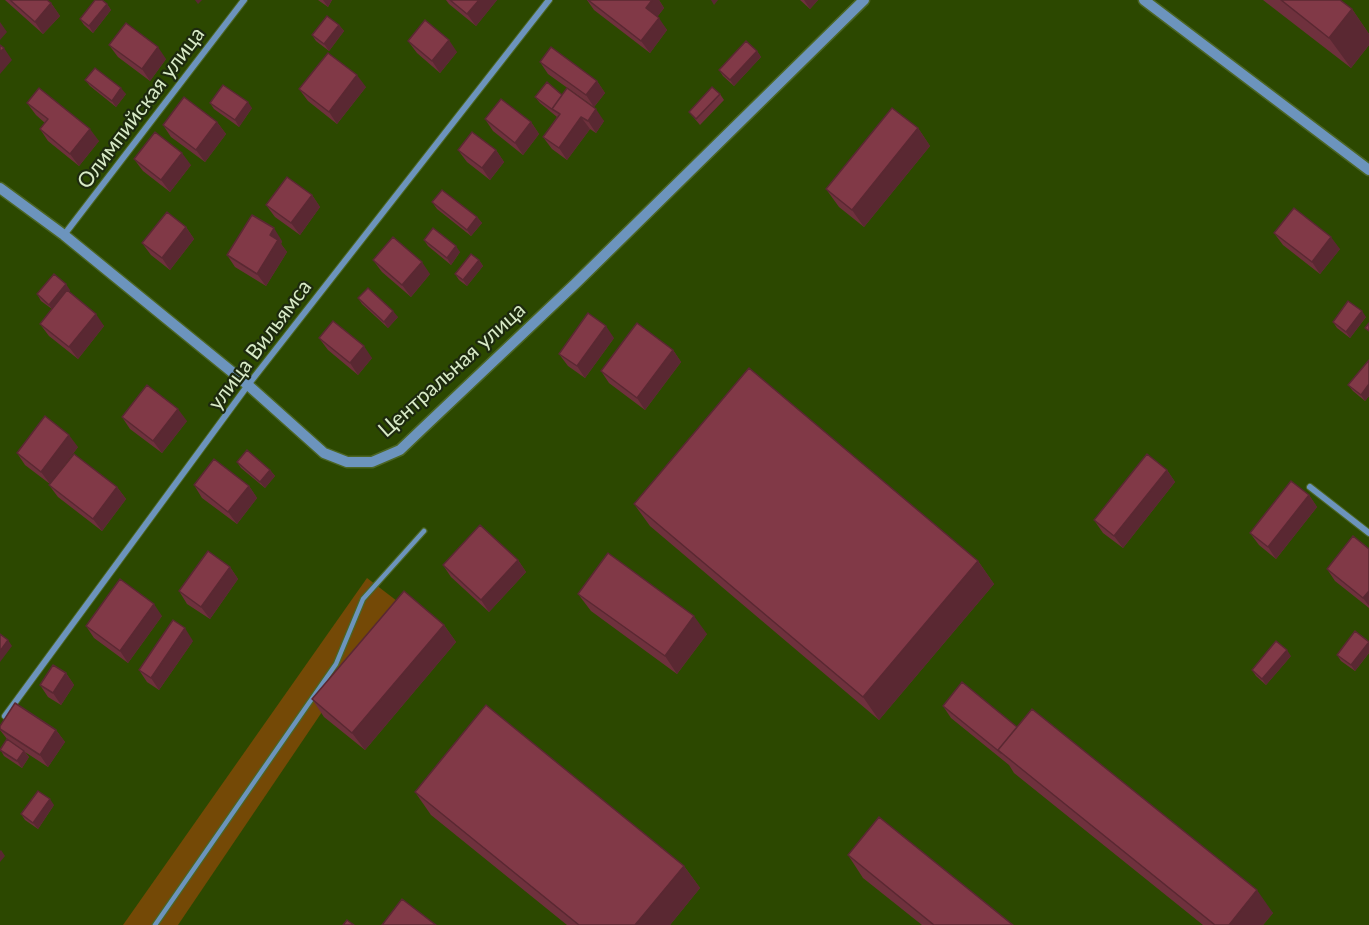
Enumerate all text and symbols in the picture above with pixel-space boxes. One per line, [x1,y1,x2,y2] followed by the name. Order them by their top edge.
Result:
[72,22,210,194] street label: Олимпийская улица
[203,275,317,415] street label: улица Вильямса
[373,297,531,443] street label: Центральная улица

